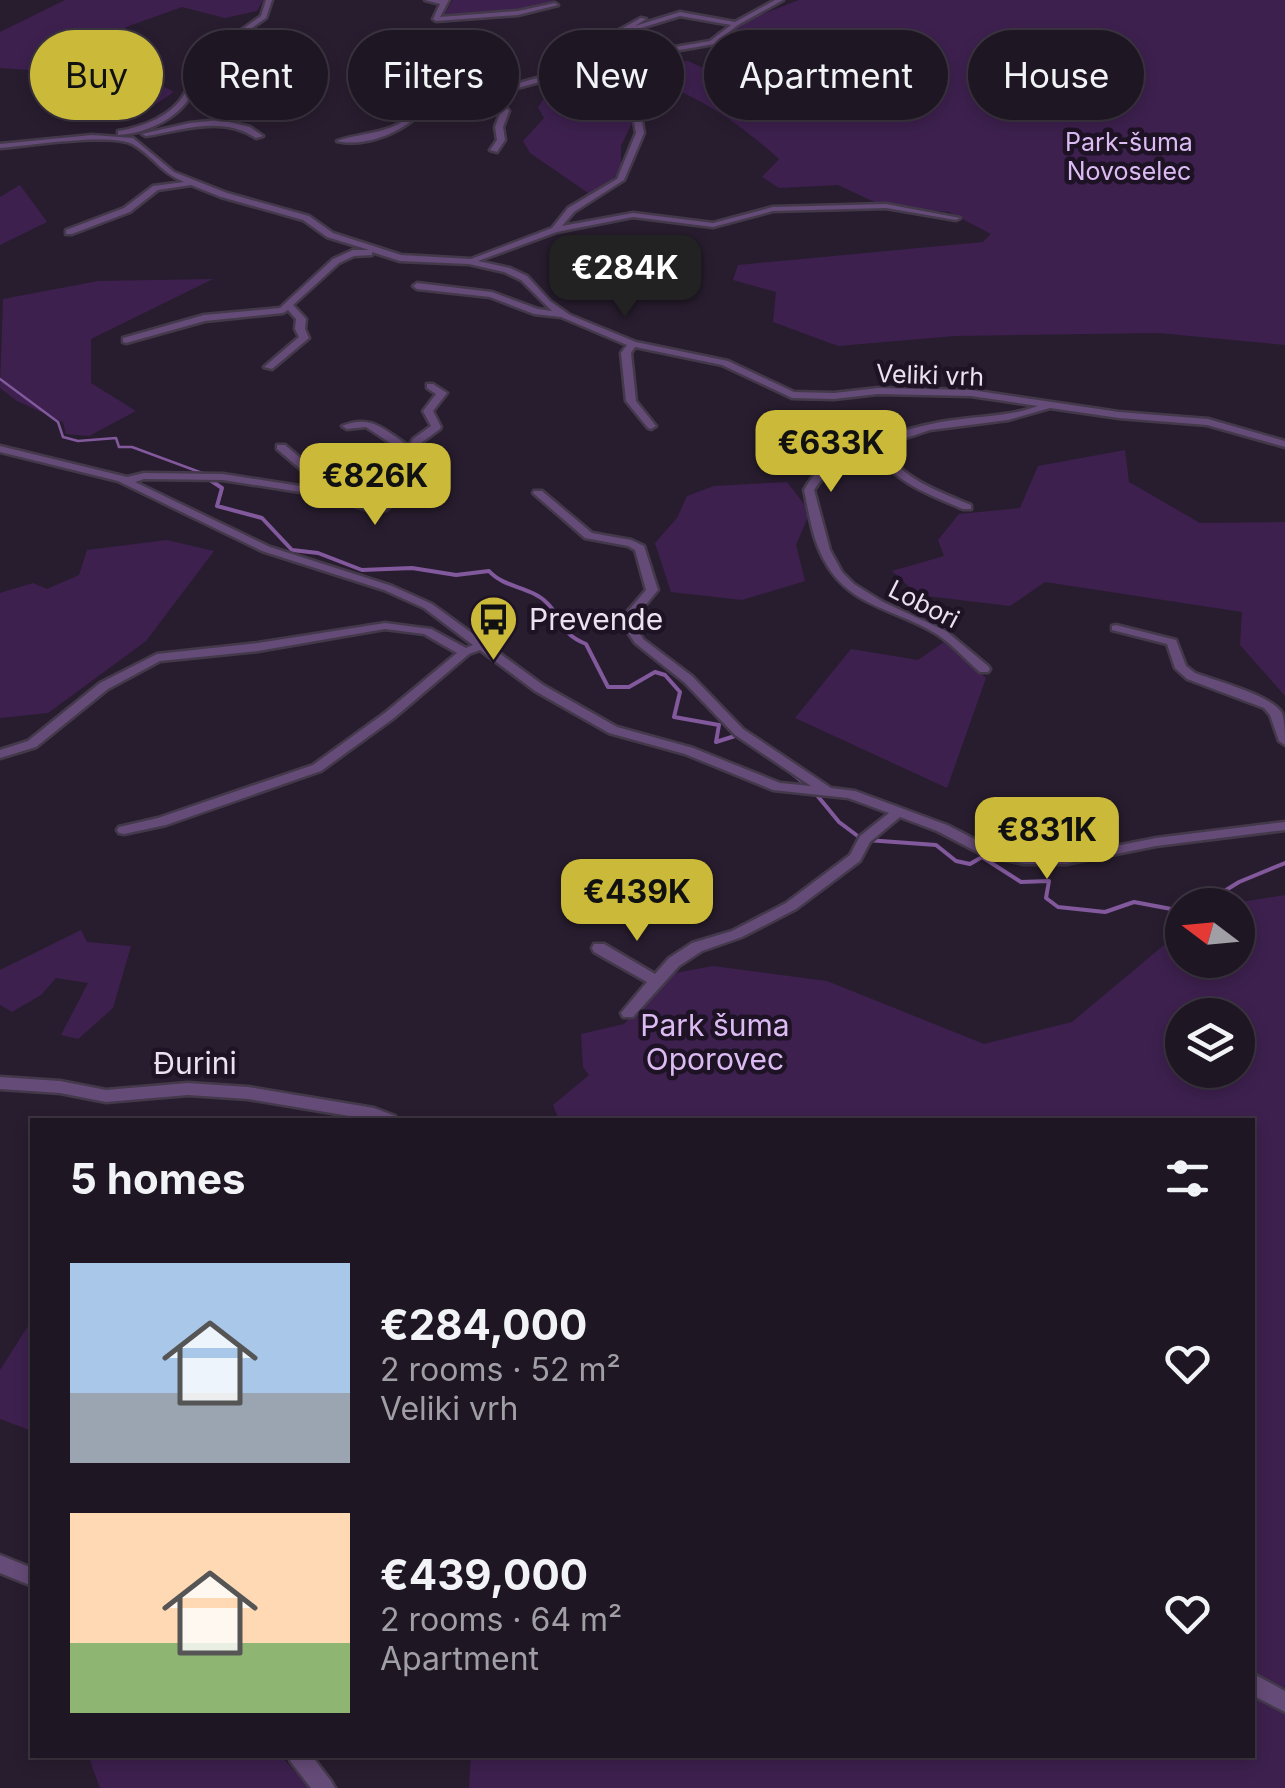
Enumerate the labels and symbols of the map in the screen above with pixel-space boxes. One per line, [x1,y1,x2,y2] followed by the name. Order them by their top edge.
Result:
[1065,127,1193,186] park label: Park-šuma Novoselec
[555,235,695,320] pin: €284K
[875,358,985,392] street label: Veliki vrh
[761,410,901,495] pin: €633K
[305,443,445,528] pin: €826K
[884,574,964,634] street label: Lobori
[468,594,520,662] bus stop icon: Prevende
[529,601,663,637] place label: Prevende
[977,797,1117,882] pin: €831K
[567,859,707,944] pin: €439K
[1165,888,1255,978] north arrow
[640,1007,790,1077] park label: Park šuma Oporovec
[153,1045,237,1081] street label: Đurini

